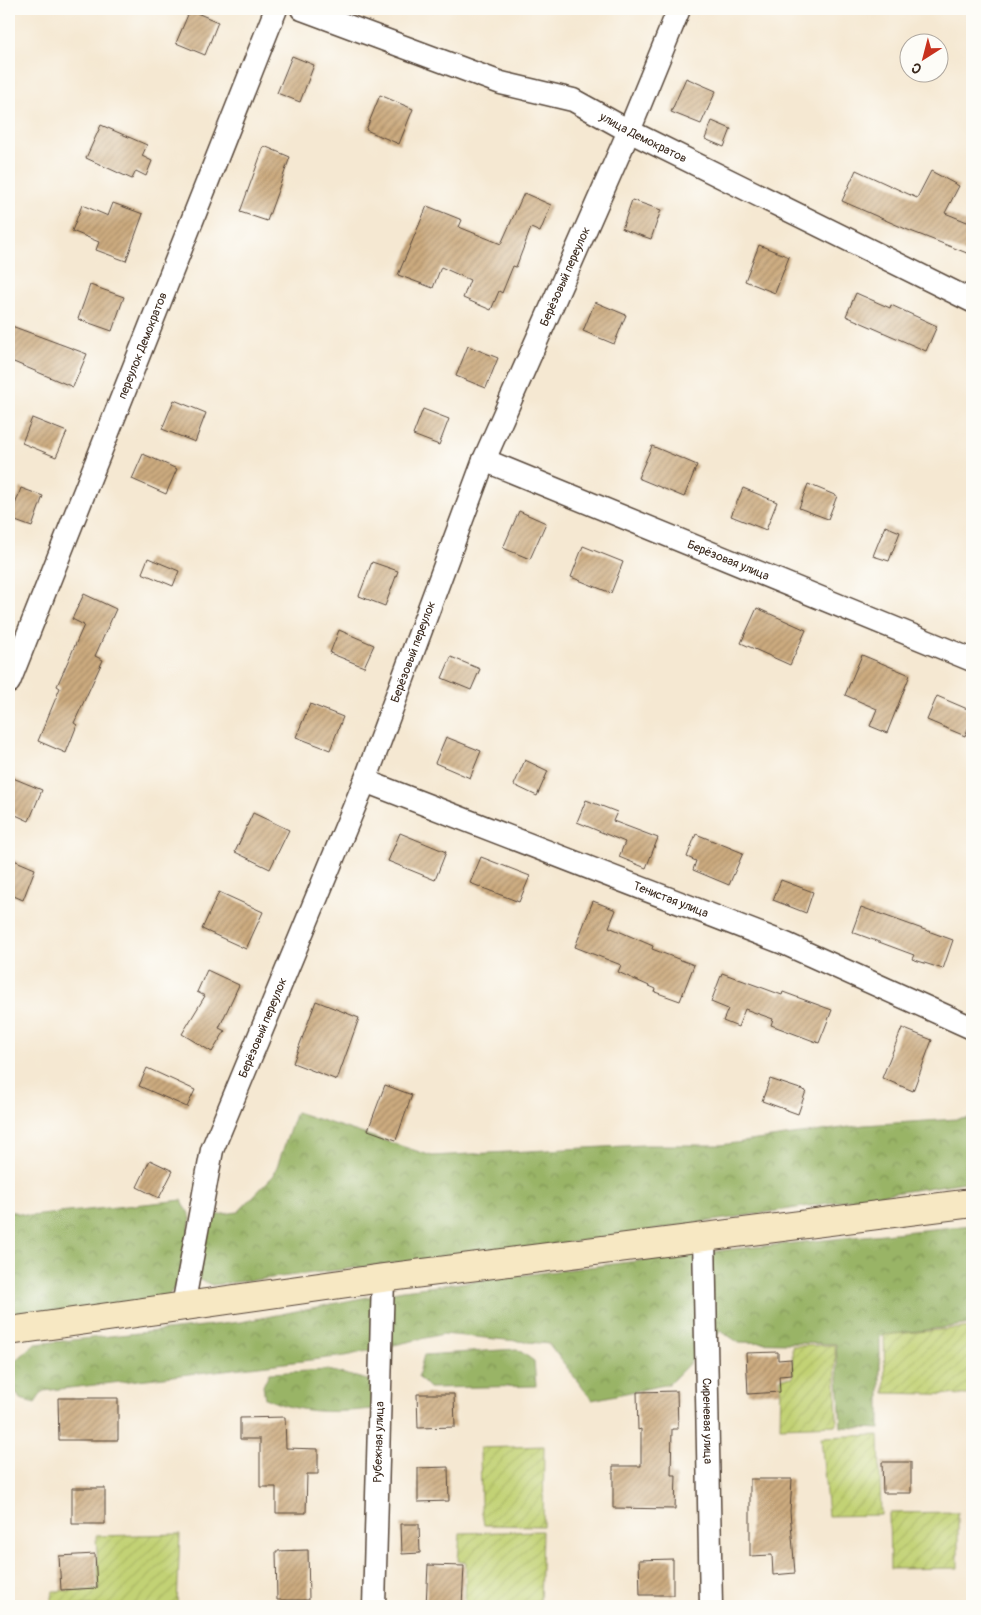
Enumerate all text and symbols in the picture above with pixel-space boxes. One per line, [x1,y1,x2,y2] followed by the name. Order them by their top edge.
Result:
[898,32,948,82] north arrow
[908,58,925,78] text: С
[596,109,689,166] street label: улица Демократов
[537,225,594,329] street label: Берёзовый переулок
[115,290,171,401] street label: переулок Демократов
[685,537,772,584] street label: Берёзовая улица
[388,599,439,705] street label: Берёзовый переулок
[631,879,711,921] street label: Тенистая улица
[236,976,291,1080] street label: Берёзовый переулок
[699,1378,715,1464] street label: Сиреневая улица
[370,1401,388,1483] street label: Рубежная улица

